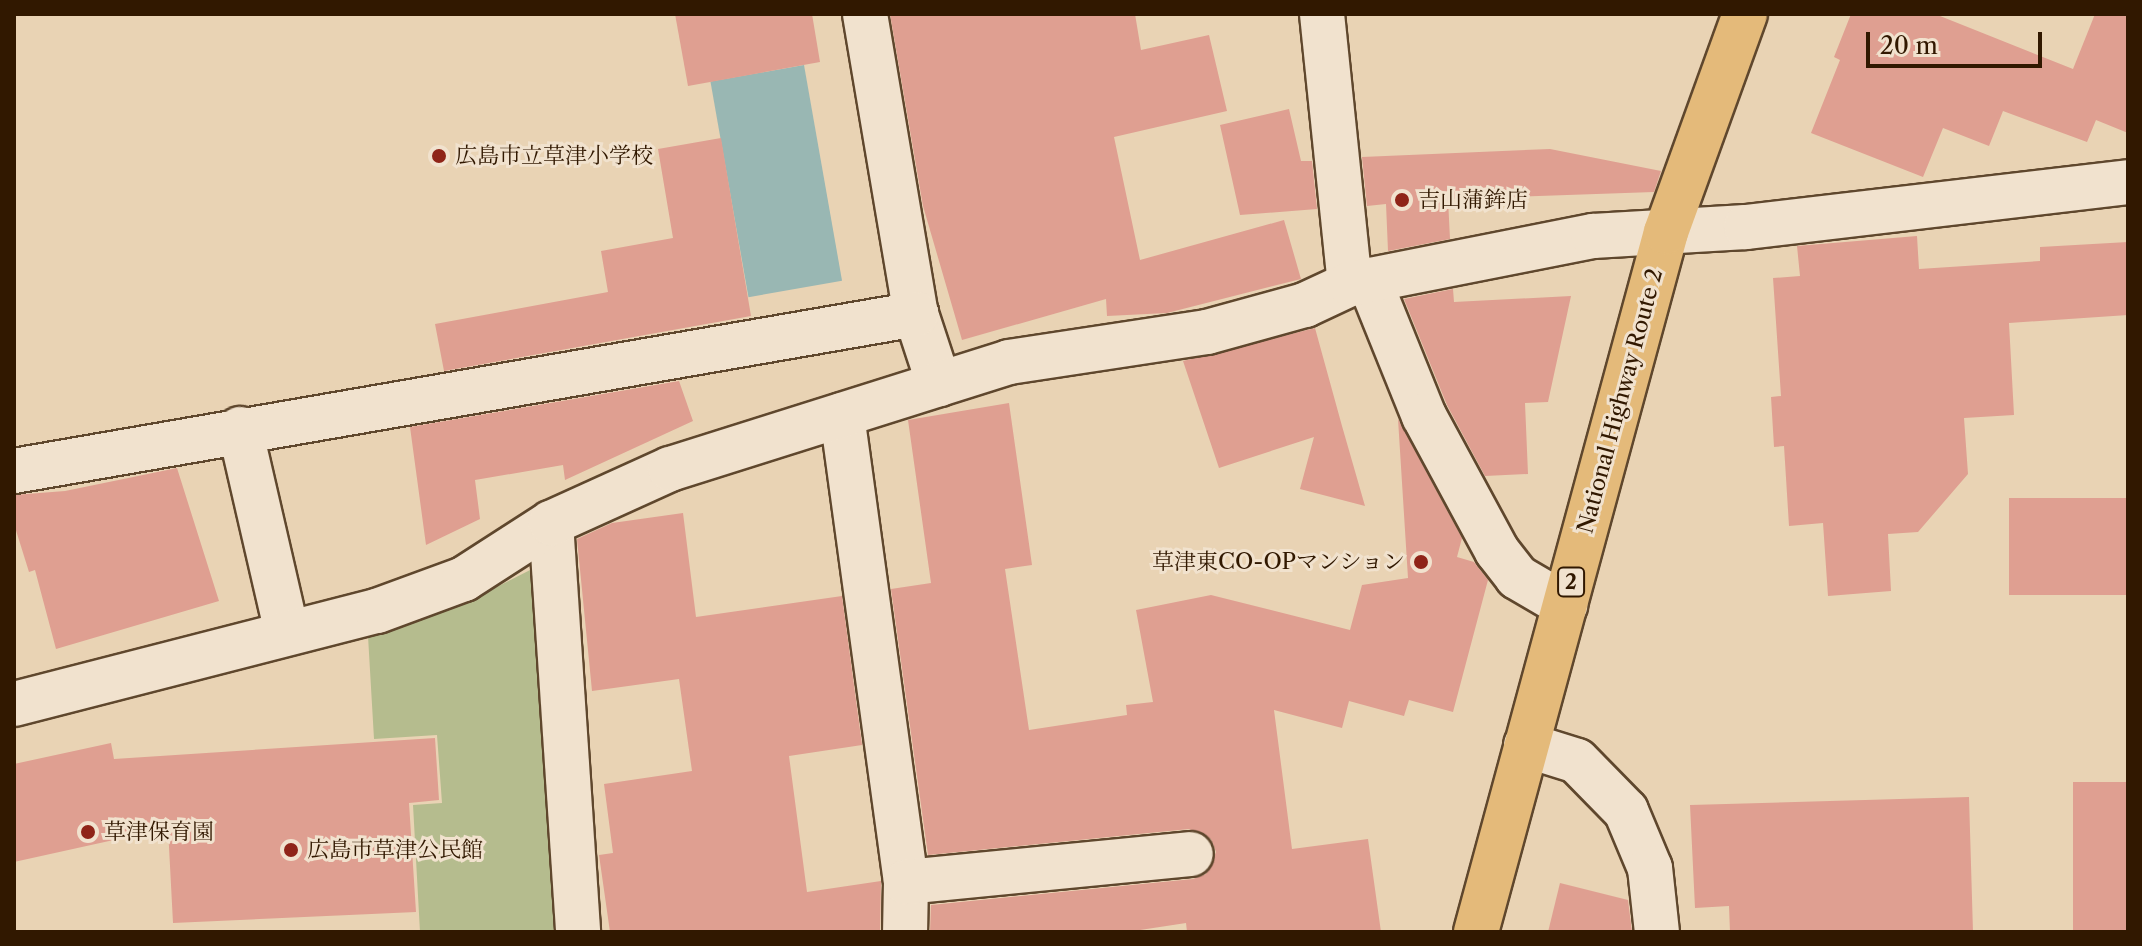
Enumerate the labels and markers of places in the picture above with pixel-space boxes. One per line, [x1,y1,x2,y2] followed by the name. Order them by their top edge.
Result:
[455,143,653,169] place label: 広島市立草津小学校
[430,147,448,165] marker: 広島市立草津小学校
[1418,187,1528,213] place label: 吉山蒲鉾店
[1393,191,1411,209] marker: 吉山蒲鉾店
[1151,549,1405,575] place label: 草津東CO-OPマンション
[1412,553,1430,571] marker: 草津東CO-OPマンション
[104,819,214,845] place label: 草津保育園
[79,823,97,841] marker: 草津保育園
[307,837,483,863] place label: 広島市草津公民館
[282,841,300,859] marker: 広島市草津公民館

